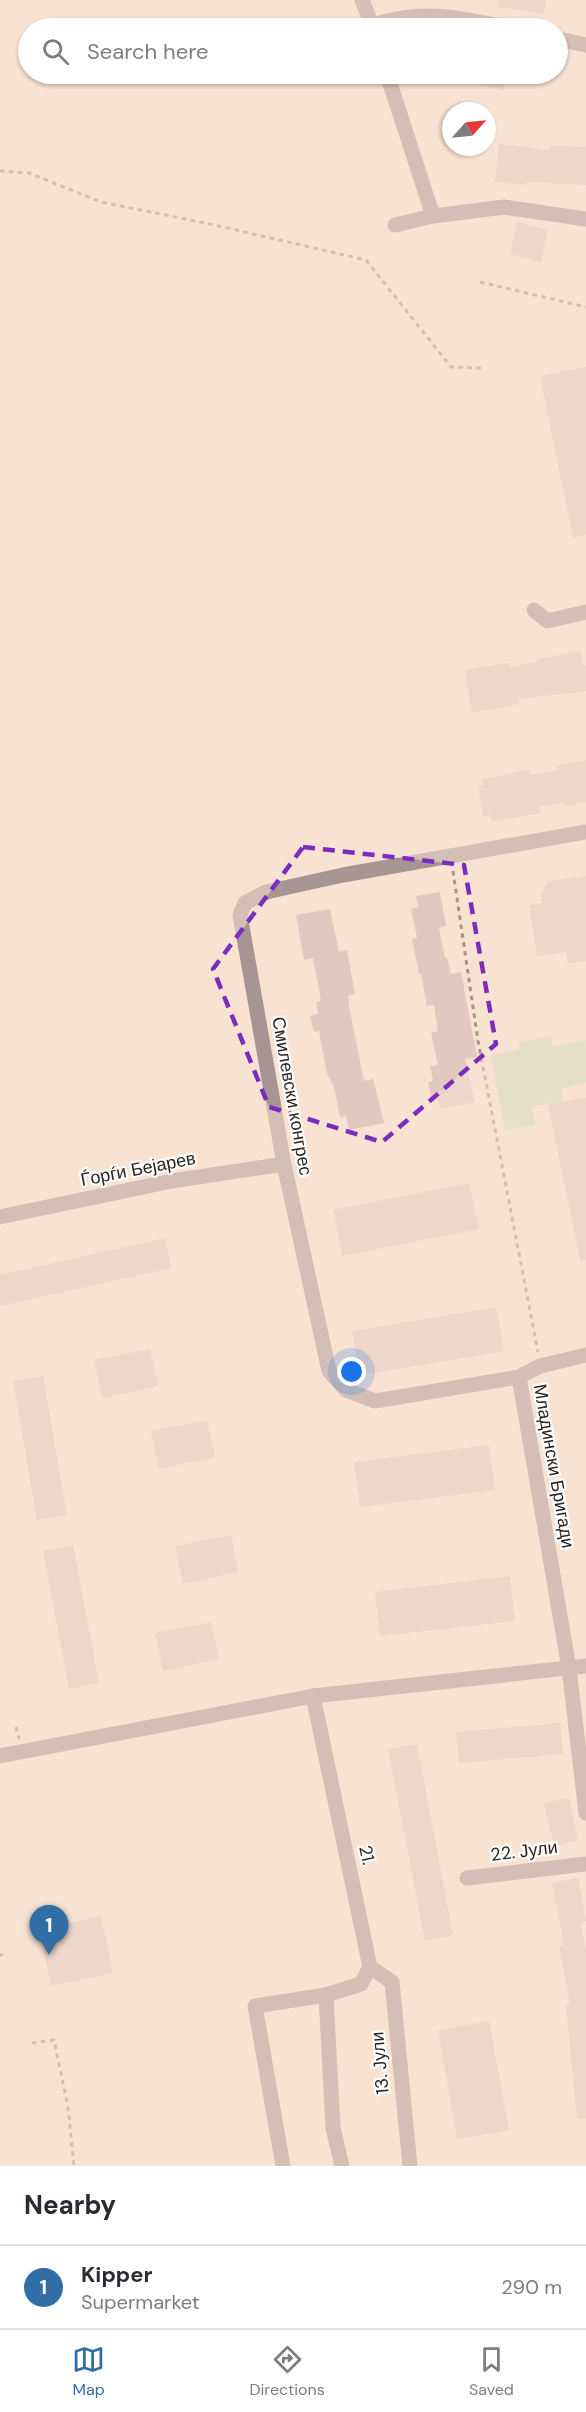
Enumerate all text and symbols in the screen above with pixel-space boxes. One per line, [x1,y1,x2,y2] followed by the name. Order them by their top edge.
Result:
[18,18,568,84] search box
[39,35,72,68] icon: search
[87,37,208,66] text: Search here
[442,102,496,156] north arrow
[266,1015,318,1177] street label: Смилевски конгрес
[78,1146,198,1192] street label: Ѓорѓи Бејарев
[337,1357,366,1386] your location
[528,1382,580,1550] street label: Младински Бригади
[489,1835,559,1867] street label: 22. Јули
[353,1843,381,1867] street label: 21.
[29,1906,68,1955] pin: 1
[365,2031,395,2095] street label: 13. Јули
[24,2188,116,2222] text: Nearby
[81,2260,152,2289] text: Kipper
[40,2274,47,2300] text: 1
[501,2274,562,2300] text: 290 m
[81,2289,200,2315] text: Supermarket
[72,2343,105,2400] tab: Map
[249,2343,325,2400] tab: Directions
[469,2343,514,2400] tab: Saved

